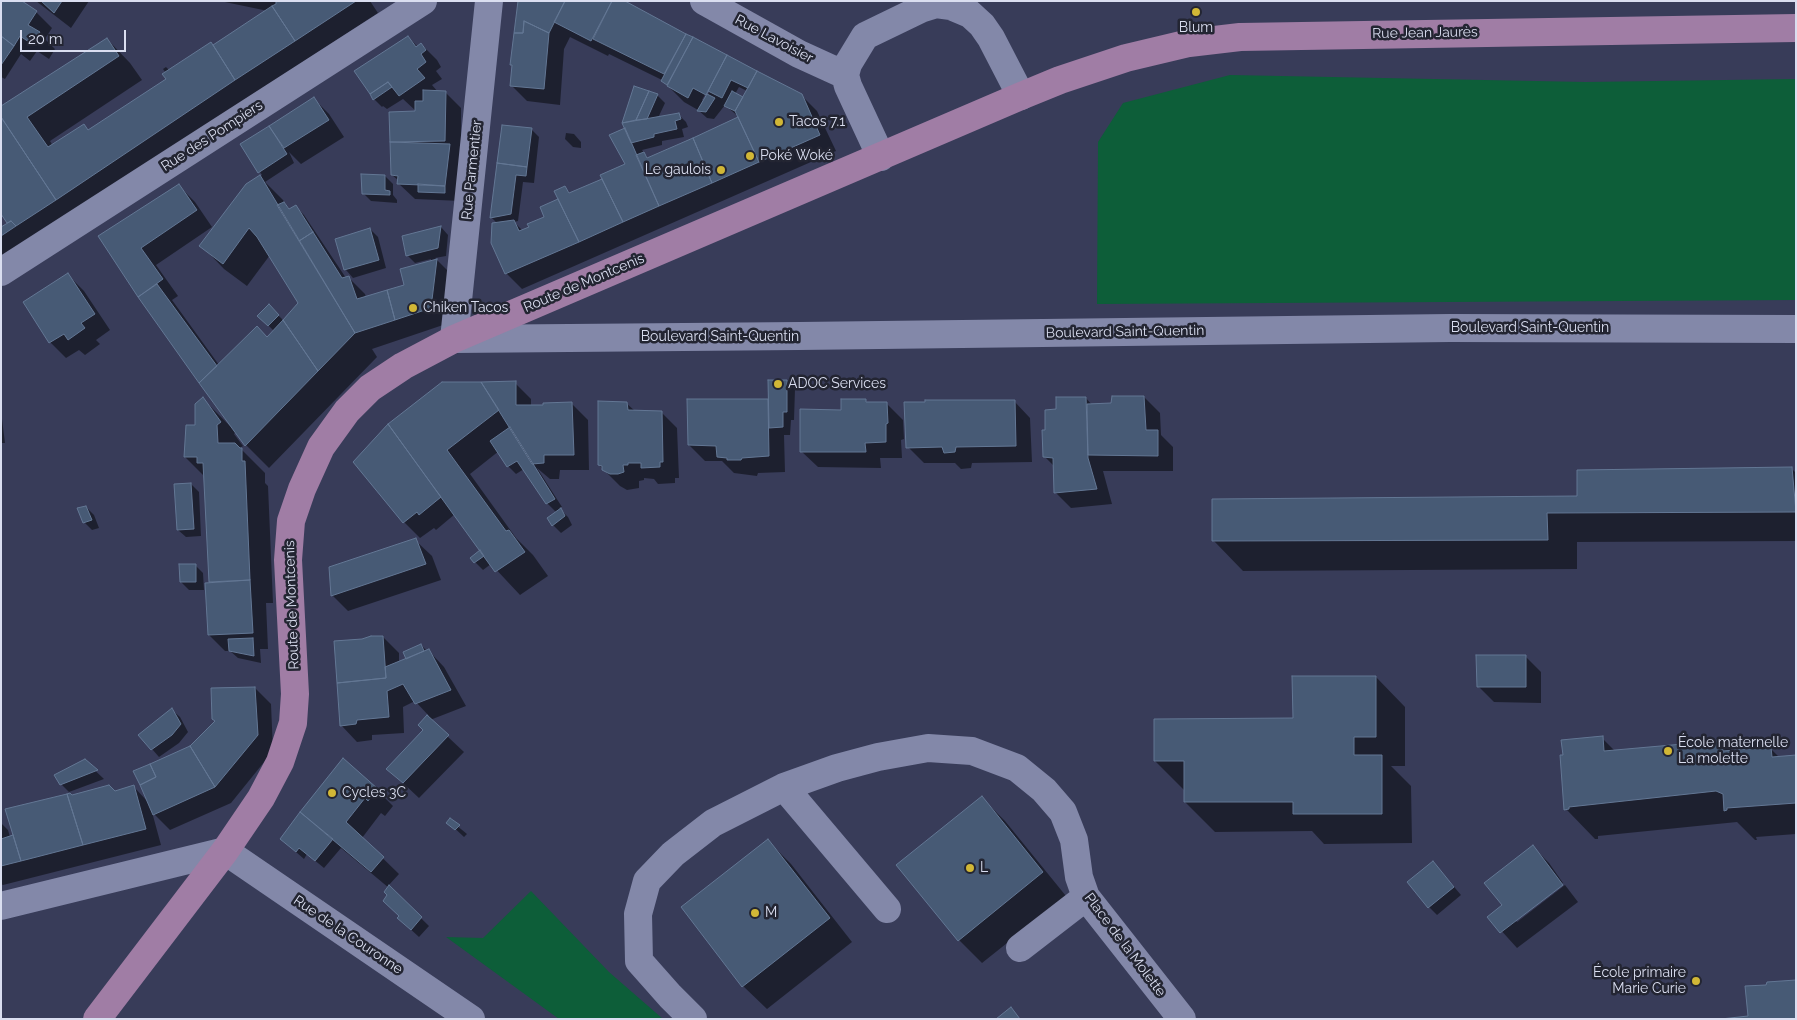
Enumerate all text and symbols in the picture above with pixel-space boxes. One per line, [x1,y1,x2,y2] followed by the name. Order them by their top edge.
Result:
[1190,6,1202,18] marker: Blum
[732,11,816,67] street label: Rue Lavoisier
[22,20,129,52] scale bar
[1179,20,1213,36] place label: Blum
[1372,24,1478,42] street label: Rue Jean Jaurès
[28,30,63,48] text: 20 m
[158,97,266,175] street label: Rue des Pompiers
[789,114,845,130] place label: Tacos 7.1
[773,116,785,128] marker: Tacos 7.1
[458,119,486,221] street label: Rue Parmentier
[760,148,833,164] place label: Poké Woké
[744,150,756,162] marker: Poké Woké
[645,162,711,178] place label: Le gaulois
[715,164,727,176] marker: Le gaulois
[521,250,647,316] street label: Route de Montcenis
[423,300,508,316] place label: Chiken Tacos
[407,302,419,314] marker: Chiken Tacos
[1451,320,1609,336] street label: Boulevard Saint-Quentin
[1046,322,1204,342] street label: Boulevard Saint-Quentin
[641,329,799,345] street label: Boulevard Saint-Quentin
[788,376,886,392] place label: ADOC Services
[772,378,784,390] marker: ADOC Services
[281,540,303,670] street label: Route de Montcenis
[1678,735,1788,768] place label: École maternelle La molette
[1662,745,1674,757] marker: École maternelle La molette
[342,785,406,801] place label: Cycles 3C
[326,787,338,799] marker: Cycles 3C
[980,860,988,876] place label: L
[964,862,976,874] marker: L
[1081,890,1169,1000] street label: Place de la Molette
[290,892,406,978] street label: Rue de la Couronne
[765,905,777,921] place label: M
[749,907,761,919] marker: M
[1593,965,1686,998] place label: École primaire Marie Curie
[1690,975,1702,987] marker: École primaire Marie Curie

